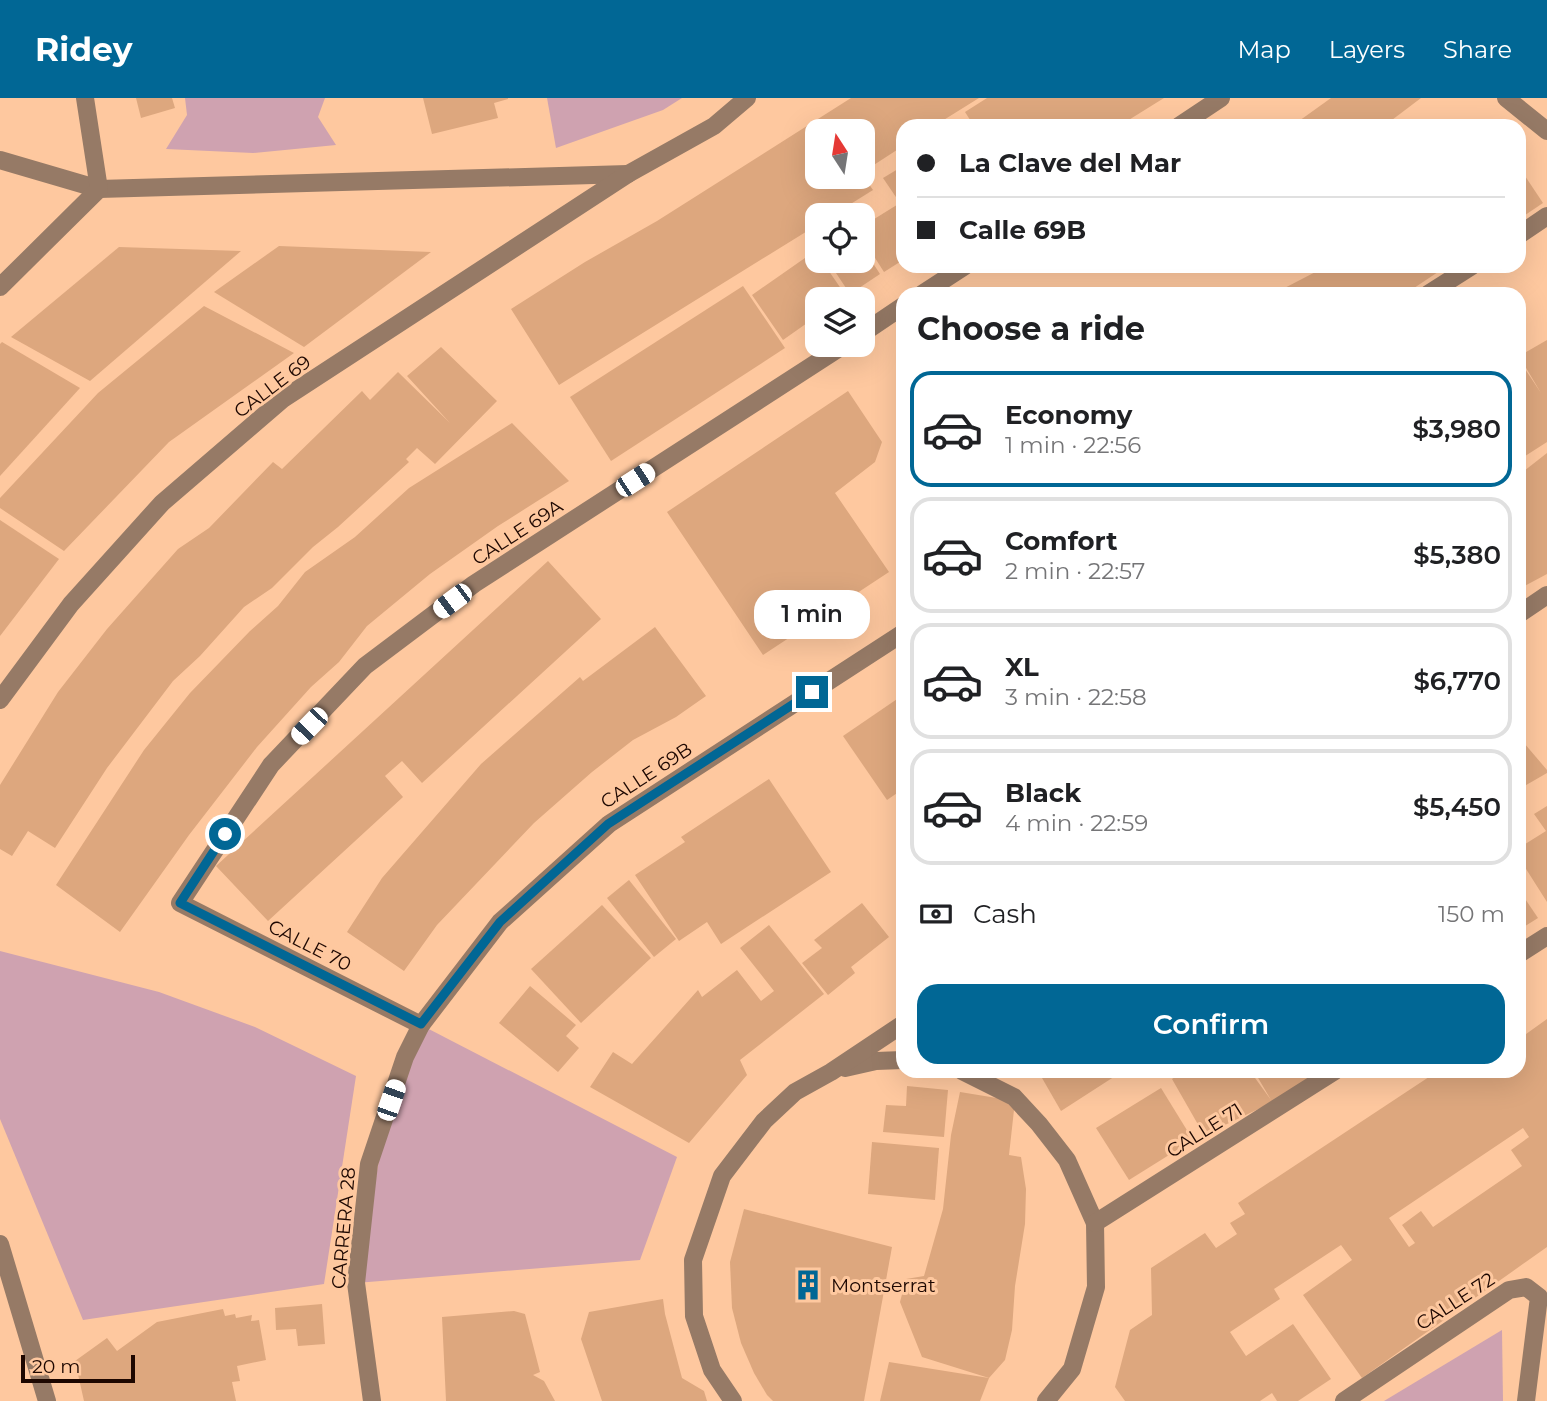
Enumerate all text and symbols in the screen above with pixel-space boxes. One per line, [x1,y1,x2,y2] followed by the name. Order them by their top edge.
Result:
[35,29,133,69] text: Ridey
[1237,35,1291,64] text: Map
[1329,35,1405,64] text: Layers
[1443,35,1512,64] text: Share
[805,119,875,189] north arrow
[805,119,875,357] map controls
[959,147,1181,179] text: La Clave del Mar
[805,203,875,273] button: locate
[959,214,1086,246] text: Calle 69B
[805,287,875,357] button: layers
[917,309,1145,348] text: Choose a ride
[229,350,315,423] street label: CALLE 69
[921,398,984,461] icon: car
[1005,399,1132,431] text: Economy
[1413,413,1501,445] text: $3,980
[1005,431,1141,459] text: 1 min · 22:56
[612,460,659,500] car
[468,494,567,570] street label: CALLE 69A
[921,524,984,587] icon: car
[1005,525,1117,557] text: Comfort
[1413,539,1501,571] text: $5,380
[1005,557,1145,585] text: 2 min · 22:57
[429,580,476,622] car
[754,590,870,640] callout: 1 min
[781,600,843,628] text: 1 min
[921,650,984,713] icon: car
[1005,651,1039,683] text: XL
[1414,665,1501,697] text: $6,770
[796,676,828,708] route end
[1005,683,1147,711] text: 3 min · 22:58
[287,704,332,748] car
[596,737,696,813] street label: CALLE 69B
[921,776,984,839] icon: car
[1005,777,1081,809] text: Black
[1413,791,1501,823] text: $5,450
[1005,809,1148,837] text: 4 min · 22:59
[209,818,241,850] route start
[917,895,955,933] icon: cash
[973,898,1037,930] text: Cash
[1438,900,1505,928] text: 150 m
[264,915,355,976] street label: CALLE 70
[917,984,1505,1064] button: Confirm
[375,1077,408,1123] car
[1162,1098,1246,1163] street label: CALLE 71
[327,1166,360,1290] street label: CARRERA 28
[1412,1267,1499,1335] street label: CALLE 72
[791,1268,825,1302] building icon: Montserrat
[831,1274,936,1297] place label: Montserrat
[21,1352,135,1384] scale bar
[32,1355,80,1378] text: 20 m

